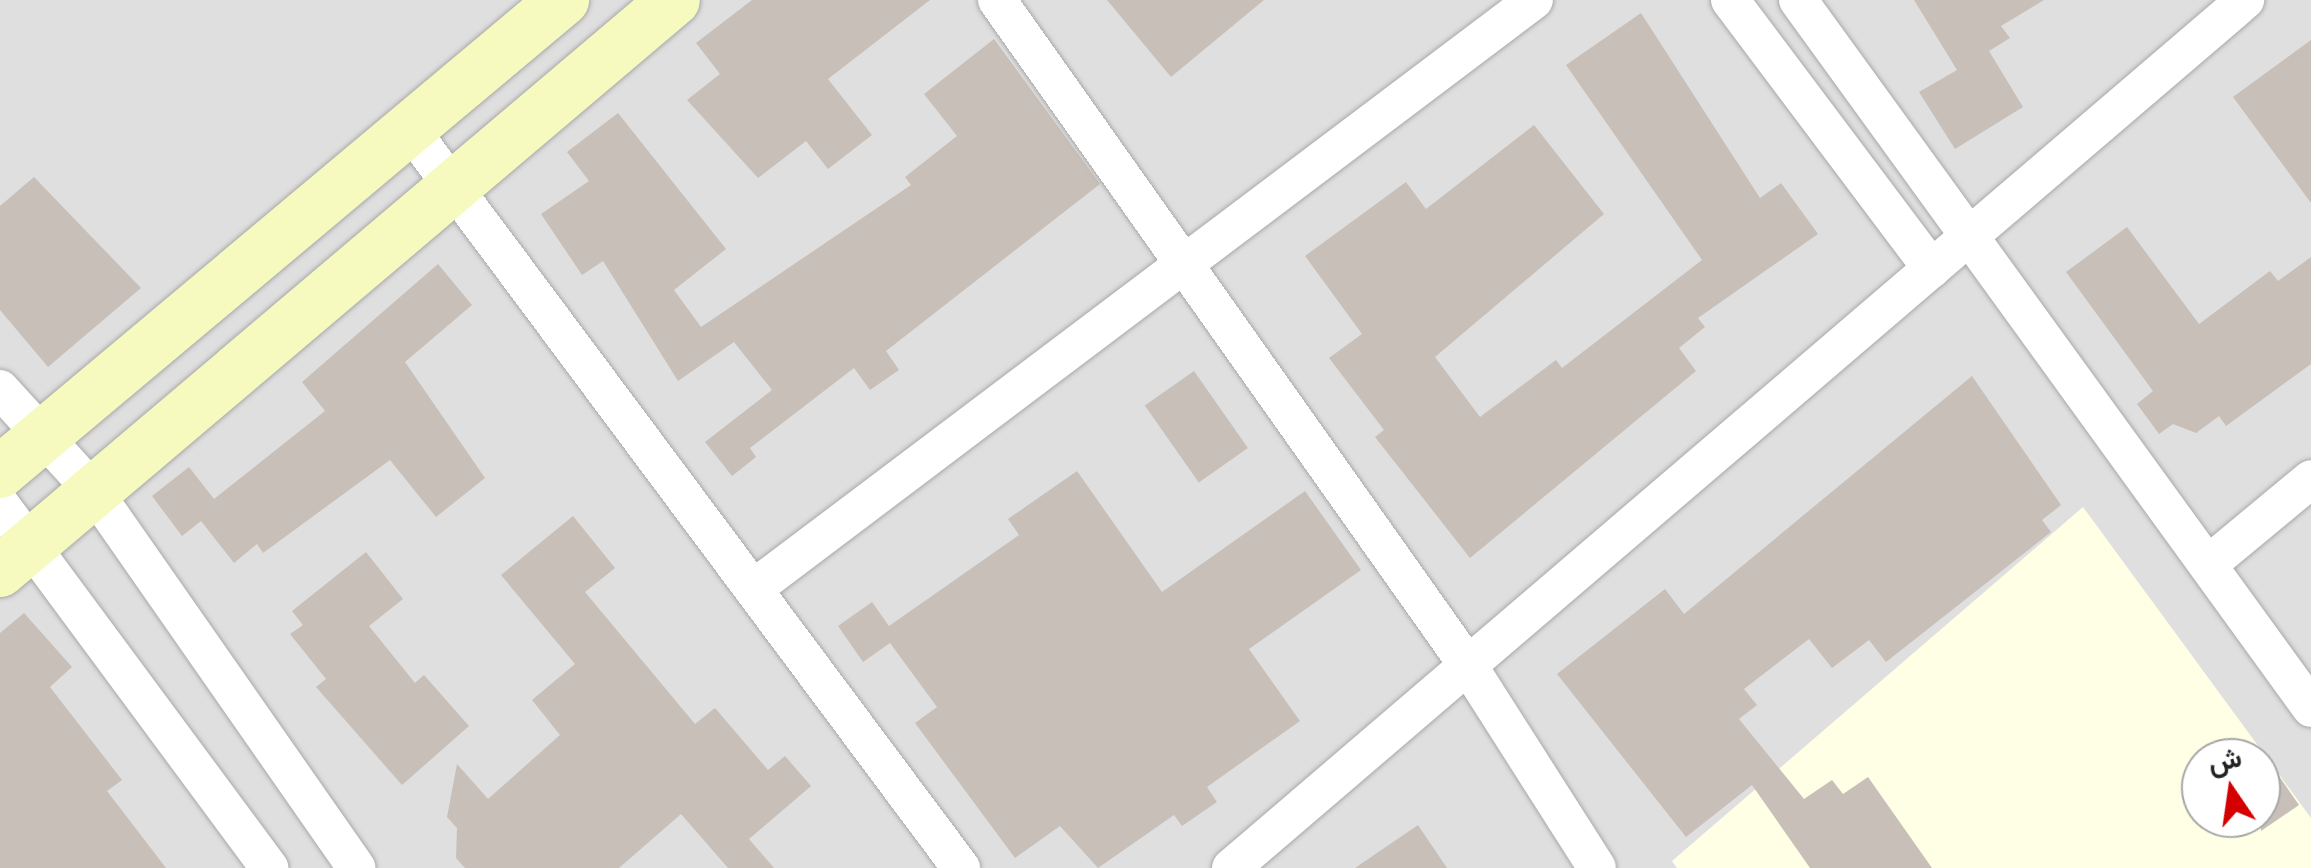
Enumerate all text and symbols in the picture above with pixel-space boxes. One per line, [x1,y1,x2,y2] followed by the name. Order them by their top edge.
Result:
[2181,738,2281,838] north arrow
[2205,741,2244,779] text: ش

